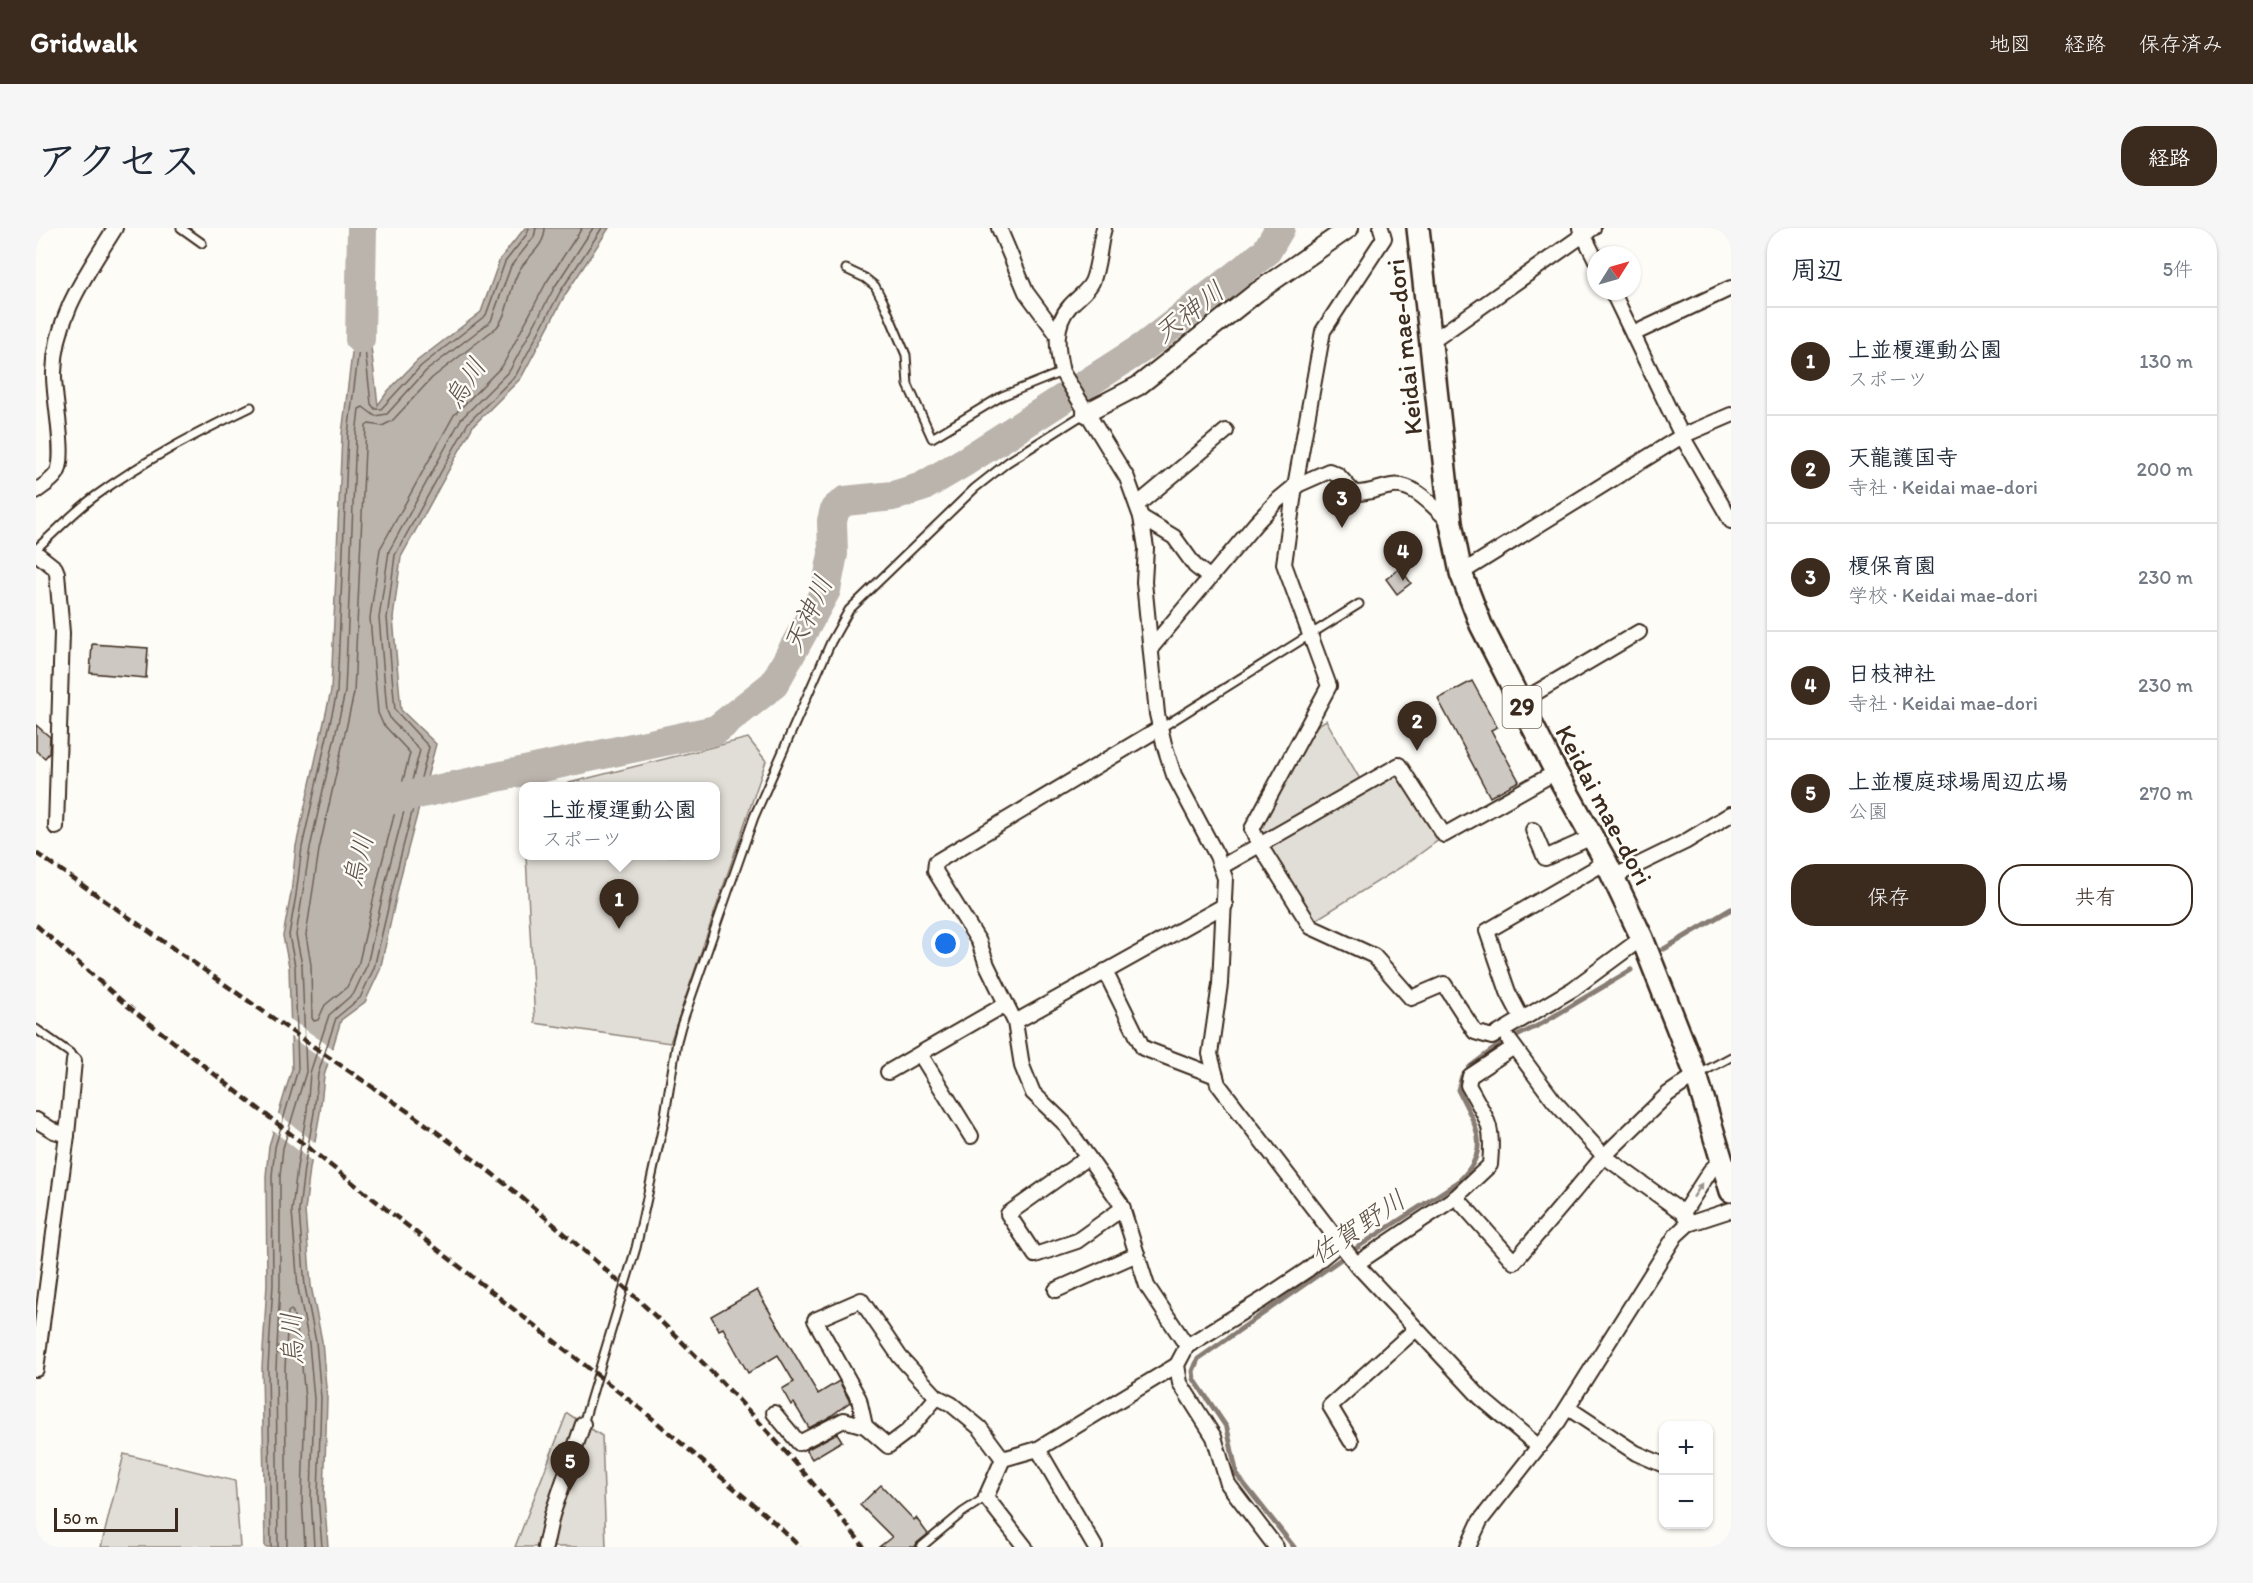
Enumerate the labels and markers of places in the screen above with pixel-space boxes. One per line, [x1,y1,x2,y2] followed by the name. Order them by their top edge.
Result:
[1322,478,1362,528] pin: 3
[1384,532,1422,581] pin: 4
[1398,702,1436,751] pin: 2
[600,880,638,929] pin: 1
[550,1442,590,1491] pin: 5

